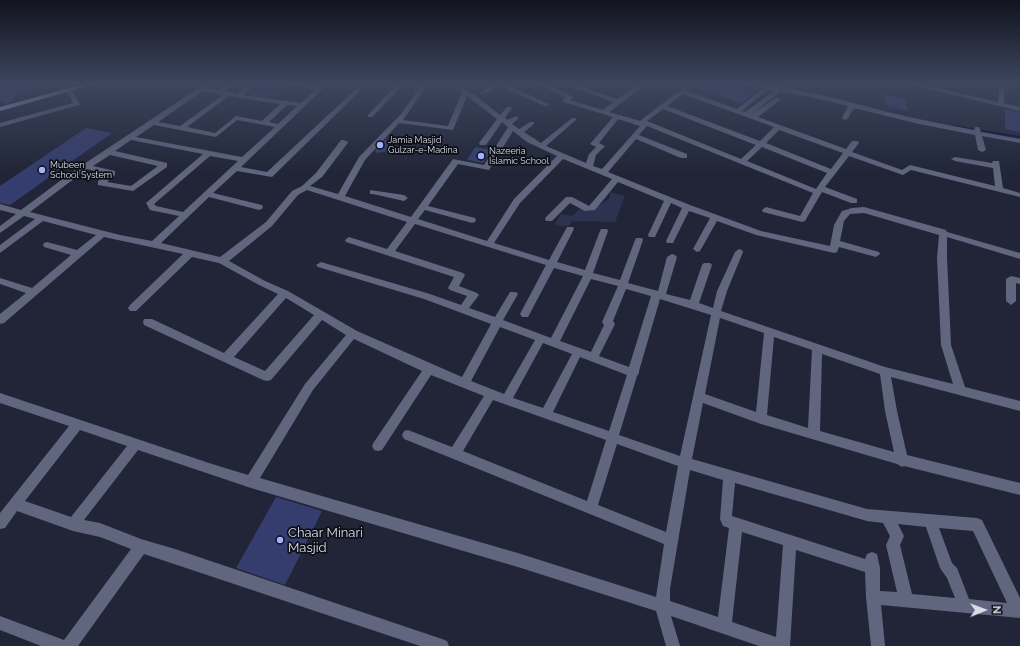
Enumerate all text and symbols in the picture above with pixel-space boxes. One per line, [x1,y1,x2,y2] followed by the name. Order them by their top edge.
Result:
[388,135,458,156] place label: Jamia Masjid Gulzar-e-Madina
[375,140,385,150] marker: Jamia Masjid Gulzar-e-Madina
[489,146,549,167] place label: Nazeeria Islamic School
[476,151,486,161] marker: Nazeeria Islamic School
[50,160,112,181] place label: Mubeen School System
[37,165,47,175] marker: Mubeen School System
[288,525,363,556] place label: Chaar Minari Masjid
[275,535,285,545] marker: Chaar Minari Masjid
[964,590,1004,630] north arrow
[990,605,1003,614] text: N

